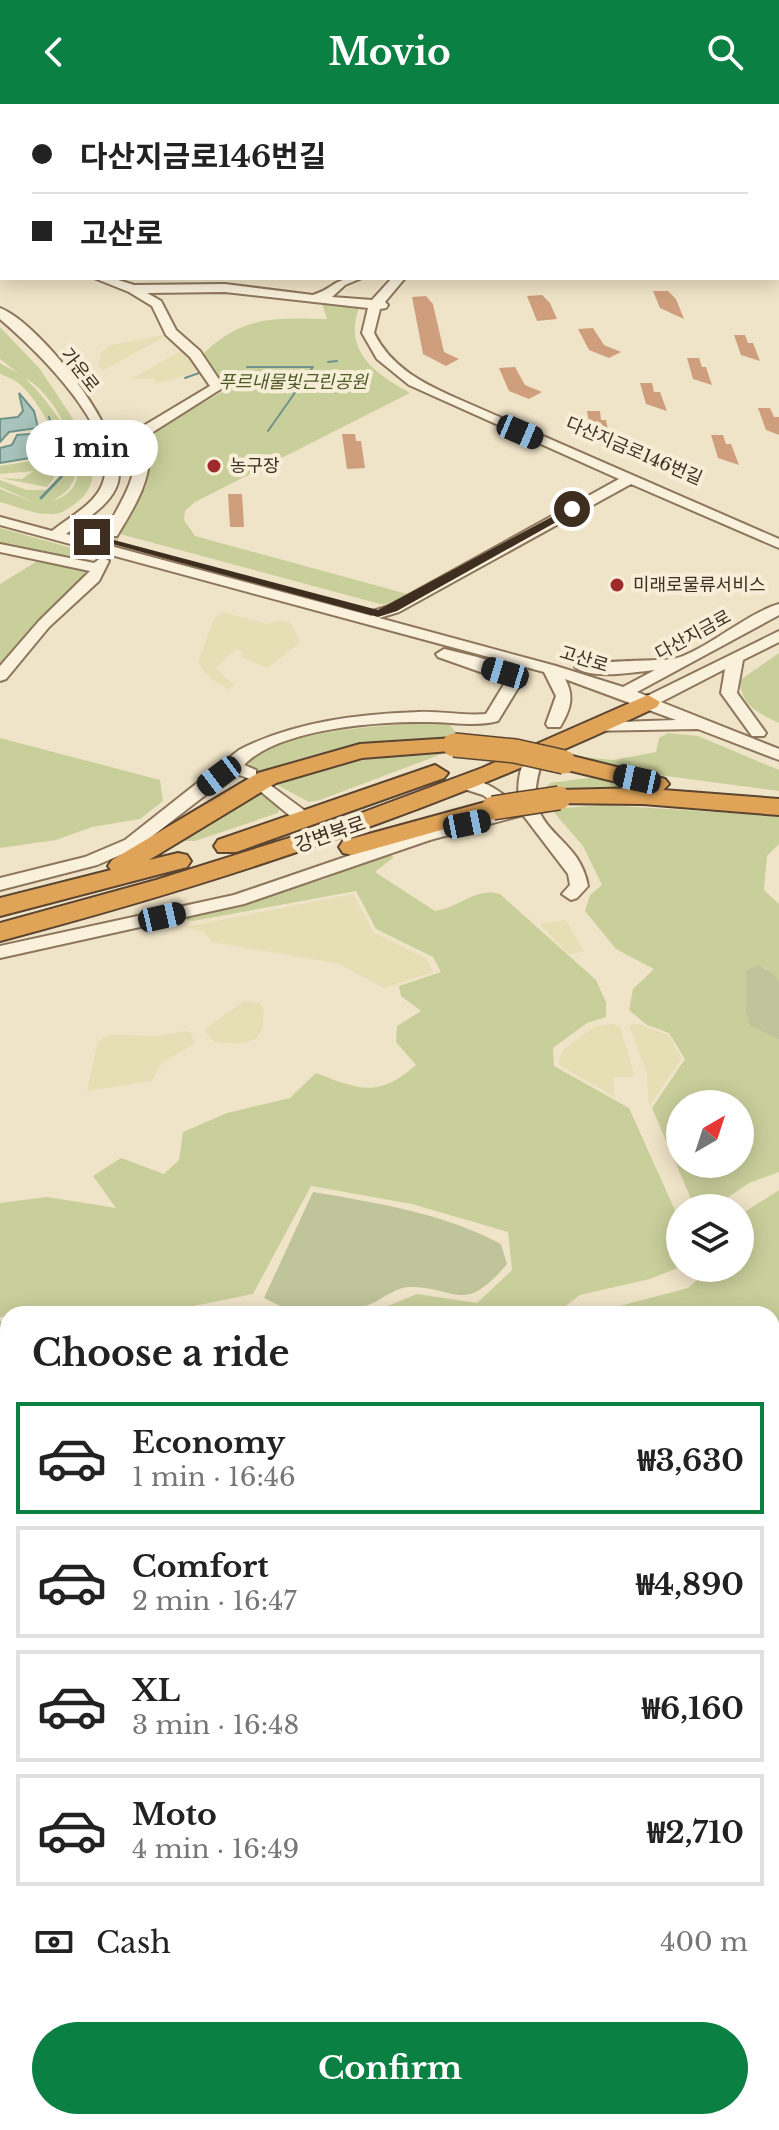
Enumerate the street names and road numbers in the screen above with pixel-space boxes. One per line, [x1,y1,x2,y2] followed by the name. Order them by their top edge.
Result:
[56,344,104,396] street label: 가운로
[562,412,706,490] street label: 다산지금로146번길
[651,605,735,665] street label: 다산지금로
[557,641,611,677] street label: 고산로
[291,811,369,857] street label: 강변북로

